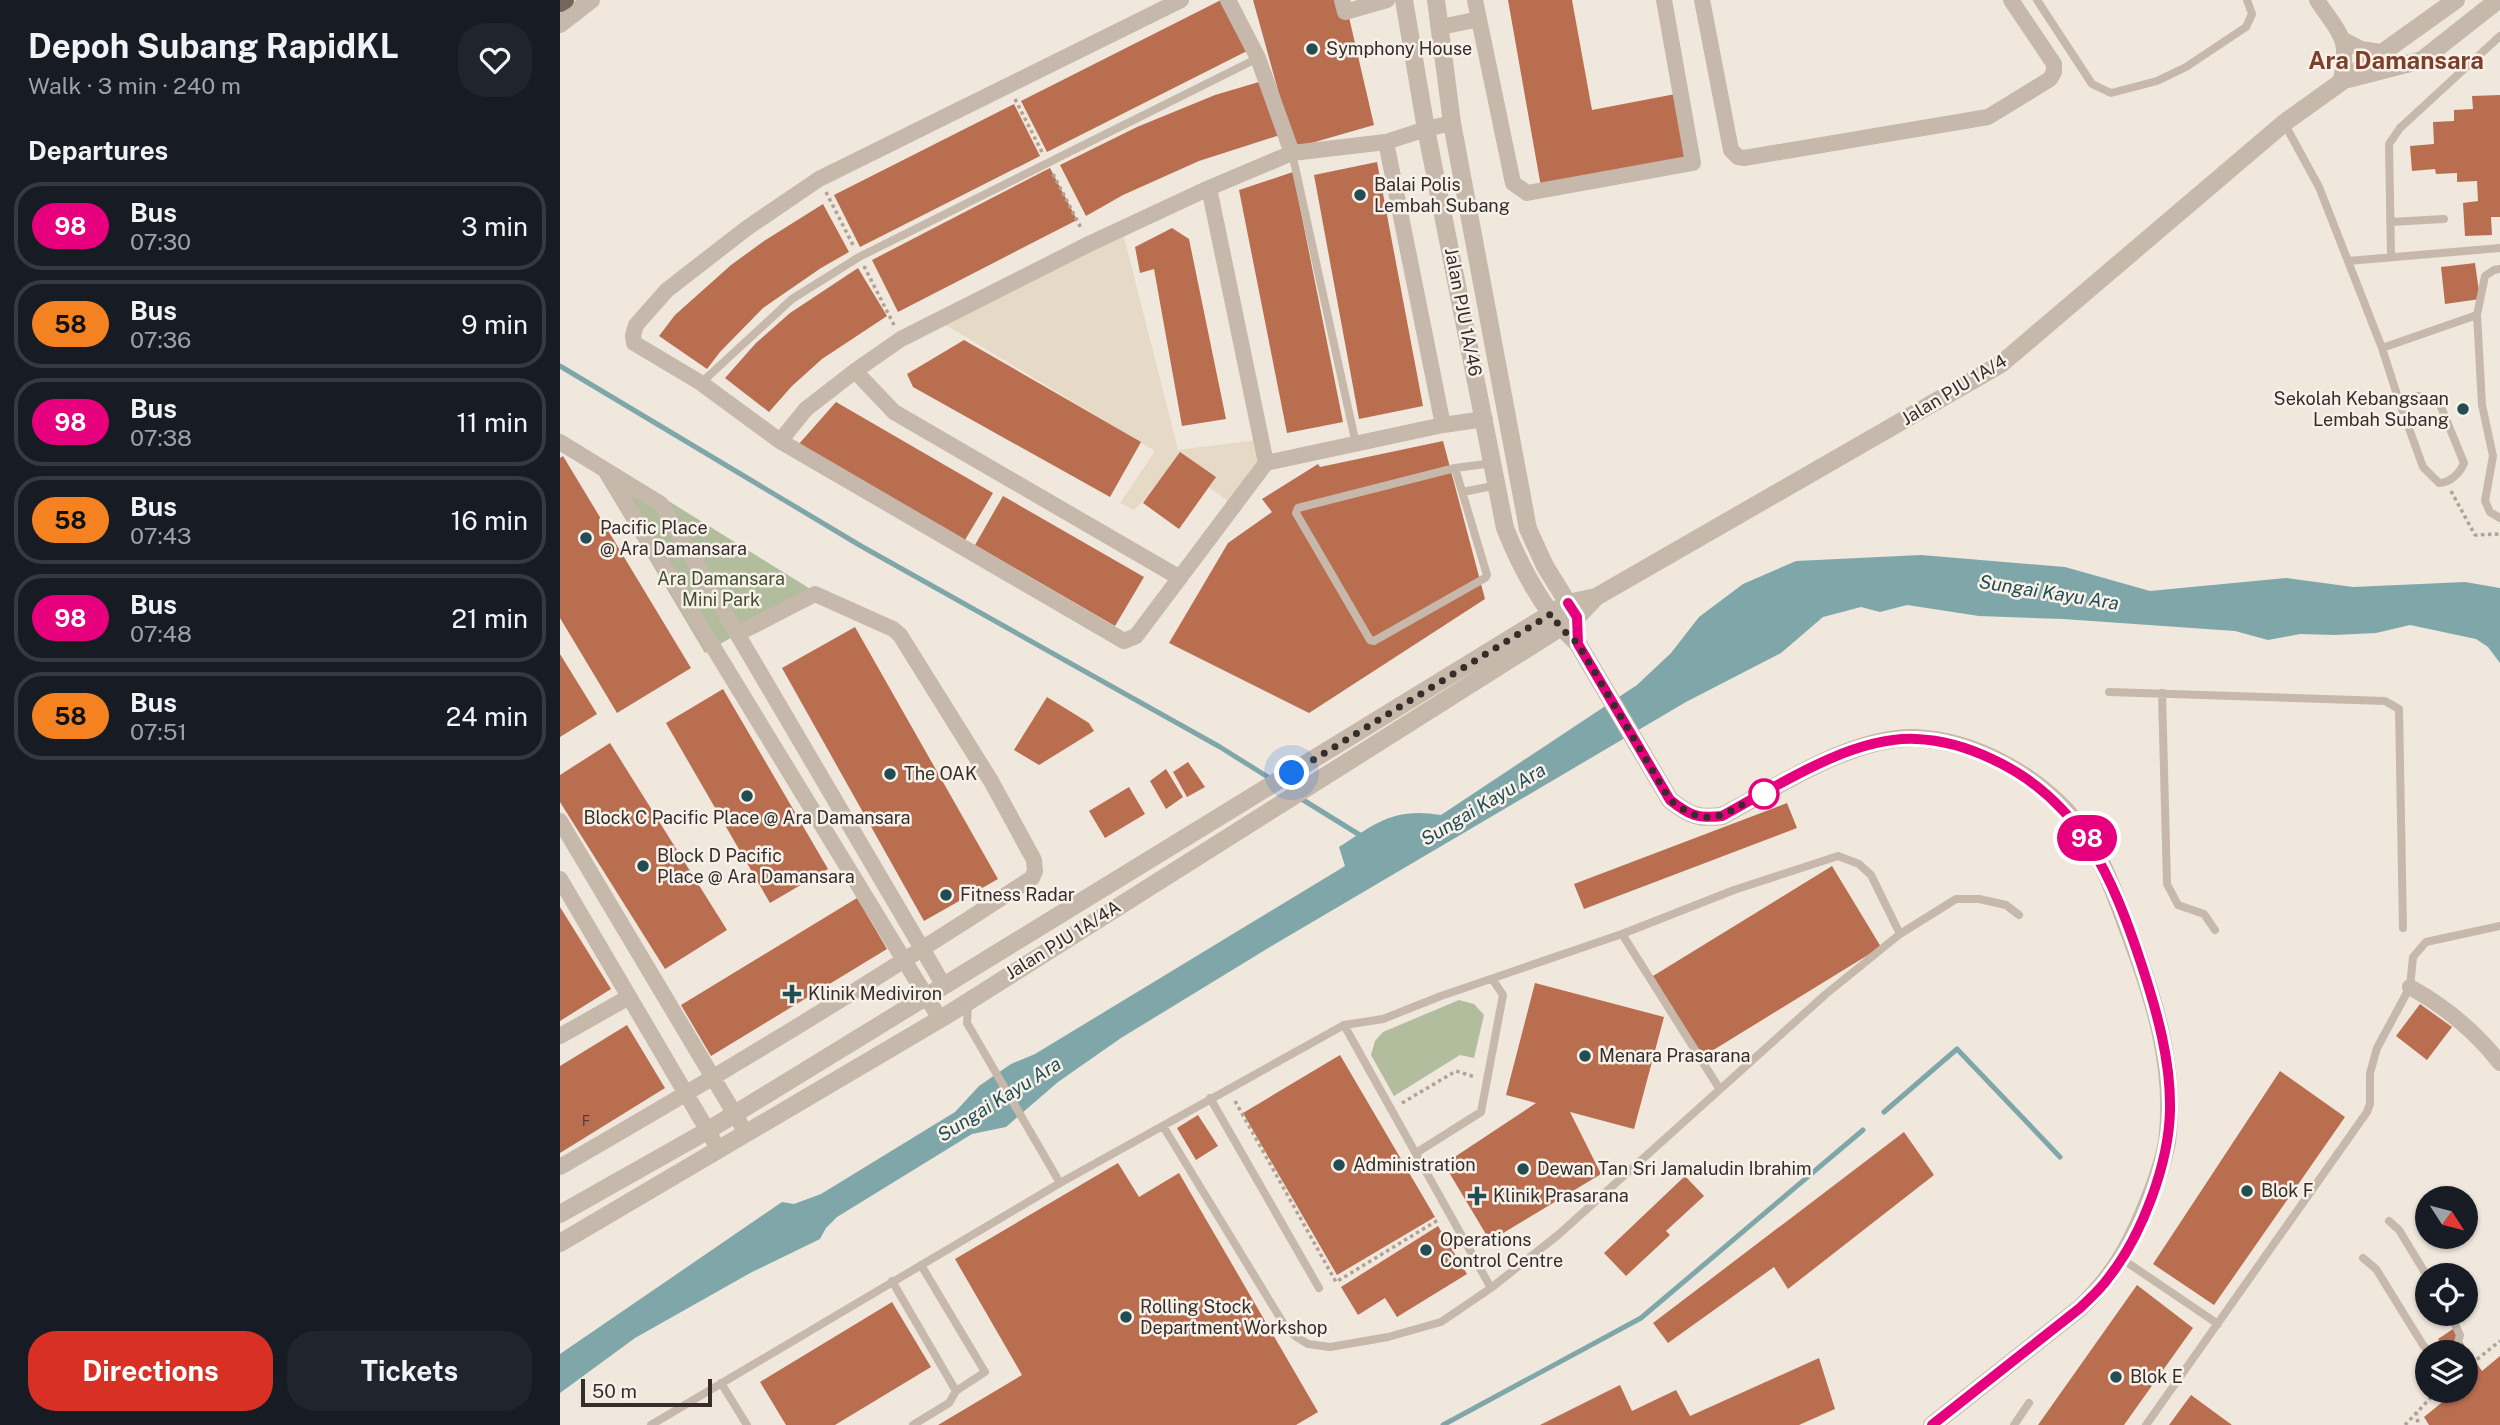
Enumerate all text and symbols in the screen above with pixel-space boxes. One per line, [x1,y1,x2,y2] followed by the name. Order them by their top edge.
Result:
[458,23,532,97] button: heart
[28,27,399,65] text: Depoh Subang RapidKL
[1326,38,1472,59] place label: Symphony House
[1304,41,1320,57] marker: Symphony House
[2308,46,2484,74] district label: Ara Damansara
[28,72,241,99] text: Walk · 3 min · 240 m
[28,135,168,166] text: Departures
[1374,174,1510,216] place label: Balai Polis Lembah Subang
[1352,187,1368,203] marker: Balai Polis Lembah Subang
[130,197,177,228] text: Bus
[461,211,528,242] text: 3 min
[55,212,86,240] text: 98
[130,228,191,255] text: 07:30
[1441,246,1486,378] street label: Jalan PJU 1A/46
[130,295,177,326] text: Bus
[461,309,528,340] text: 9 min
[54,310,87,338] text: 58
[130,326,191,353] text: 07:36
[1897,350,2010,429] street label: Jalan PJU 1A/4
[2274,388,2449,430] place label: Sekolah Kebangsaan Lembah Subang
[130,393,177,424] text: Bus
[2455,401,2471,417] marker: Sekolah Kebangsaan Lembah Subang
[456,407,528,438] text: 11 min
[55,408,86,436] text: 98
[130,424,192,451] text: 07:38
[130,491,177,522] text: Bus
[451,505,528,536] text: 16 min
[54,506,87,534] text: 58
[600,517,747,559] place label: Pacific Place @ Ara Damansara
[130,522,191,549] text: 07:43
[578,530,594,546] marker: Pacific Place @ Ara Damansara
[657,568,785,610] park label: Ara Damansara Mini Park
[1978,570,2120,614] water label: Sungai Kayu Ara
[130,589,177,620] text: Bus
[452,603,528,634] text: 21 min
[55,604,86,632] text: 98
[130,620,192,647] text: 07:48
[130,687,177,718] text: Bus
[446,701,528,732] text: 24 min
[54,702,87,730] text: 58
[130,718,187,745] text: 07:51
[1274,755,1309,790] your location
[1417,758,1549,850] water label: Sungai Kayu Ara
[904,763,977,784] place label: The OAK
[882,766,898,782] marker: The OAK
[1749,779,1779,809] unlabelled marker
[739,788,755,804] marker: Block C Pacific Place @ Ara Damansara
[584,807,910,828] place label: Block C Pacific Place @ Ara Damansara
[2056,815,2118,861] line badge: 98
[2071,824,2103,852] text: 98
[657,845,855,887] place label: Block D Pacific Place @ Ara Damansara
[635,858,651,874] marker: Block D Pacific Place @ Ara Damansara
[960,884,1075,905] place label: Fitness Radar
[938,887,954,903] marker: Fitness Radar
[1001,896,1124,983] street label: Jalan PJU 1A/4A
[808,983,942,1004] place label: Klinik Mediviron
[782,984,802,1004] marker: Klinik Mediviron
[1599,1045,1750,1066] place label: Menara Prasarana
[1577,1048,1593,1064] marker: Menara Prasarana
[933,1052,1065,1146] water label: Sungai Kayu Ara
[582,1113,590,1129] house number: F
[1353,1154,1476,1175] place label: Administration
[1331,1157,1347,1173] marker: Administration
[1537,1158,1812,1179] place label: Dewan Tan Sri Jamaludin Ibrahim
[1515,1161,1531,1177] marker: Dewan Tan Sri Jamaludin Ibrahim
[2261,1180,2313,1201] place label: Blok F
[2239,1183,2255,1199] marker: Blok F
[1493,1185,1629,1206] place label: Klinik Prasarana
[1467,1186,1487,1206] marker: Klinik Prasarana
[2415,1186,2478,1250] north arrow
[2415,1186,2478,1403] map controls
[1440,1229,1563,1271] place label: Operations Control Centre
[1418,1242,1434,1258] marker: Operations Control Centre
[2415,1263,2478,1326] button: locate
[1140,1296,1328,1338] place label: Rolling Stock Department Workshop
[1118,1309,1134,1325] marker: Rolling Stock Department Workshop
[28,1331,273,1411] button: Directions
[287,1331,532,1411] button: Tickets
[2415,1340,2478,1403] button: layers
[2130,1366,2183,1387] place label: Blok E
[2108,1369,2124,1385] marker: Blok E
[581,1376,712,1408] scale bar
[592,1380,637,1402] text: 50 m

